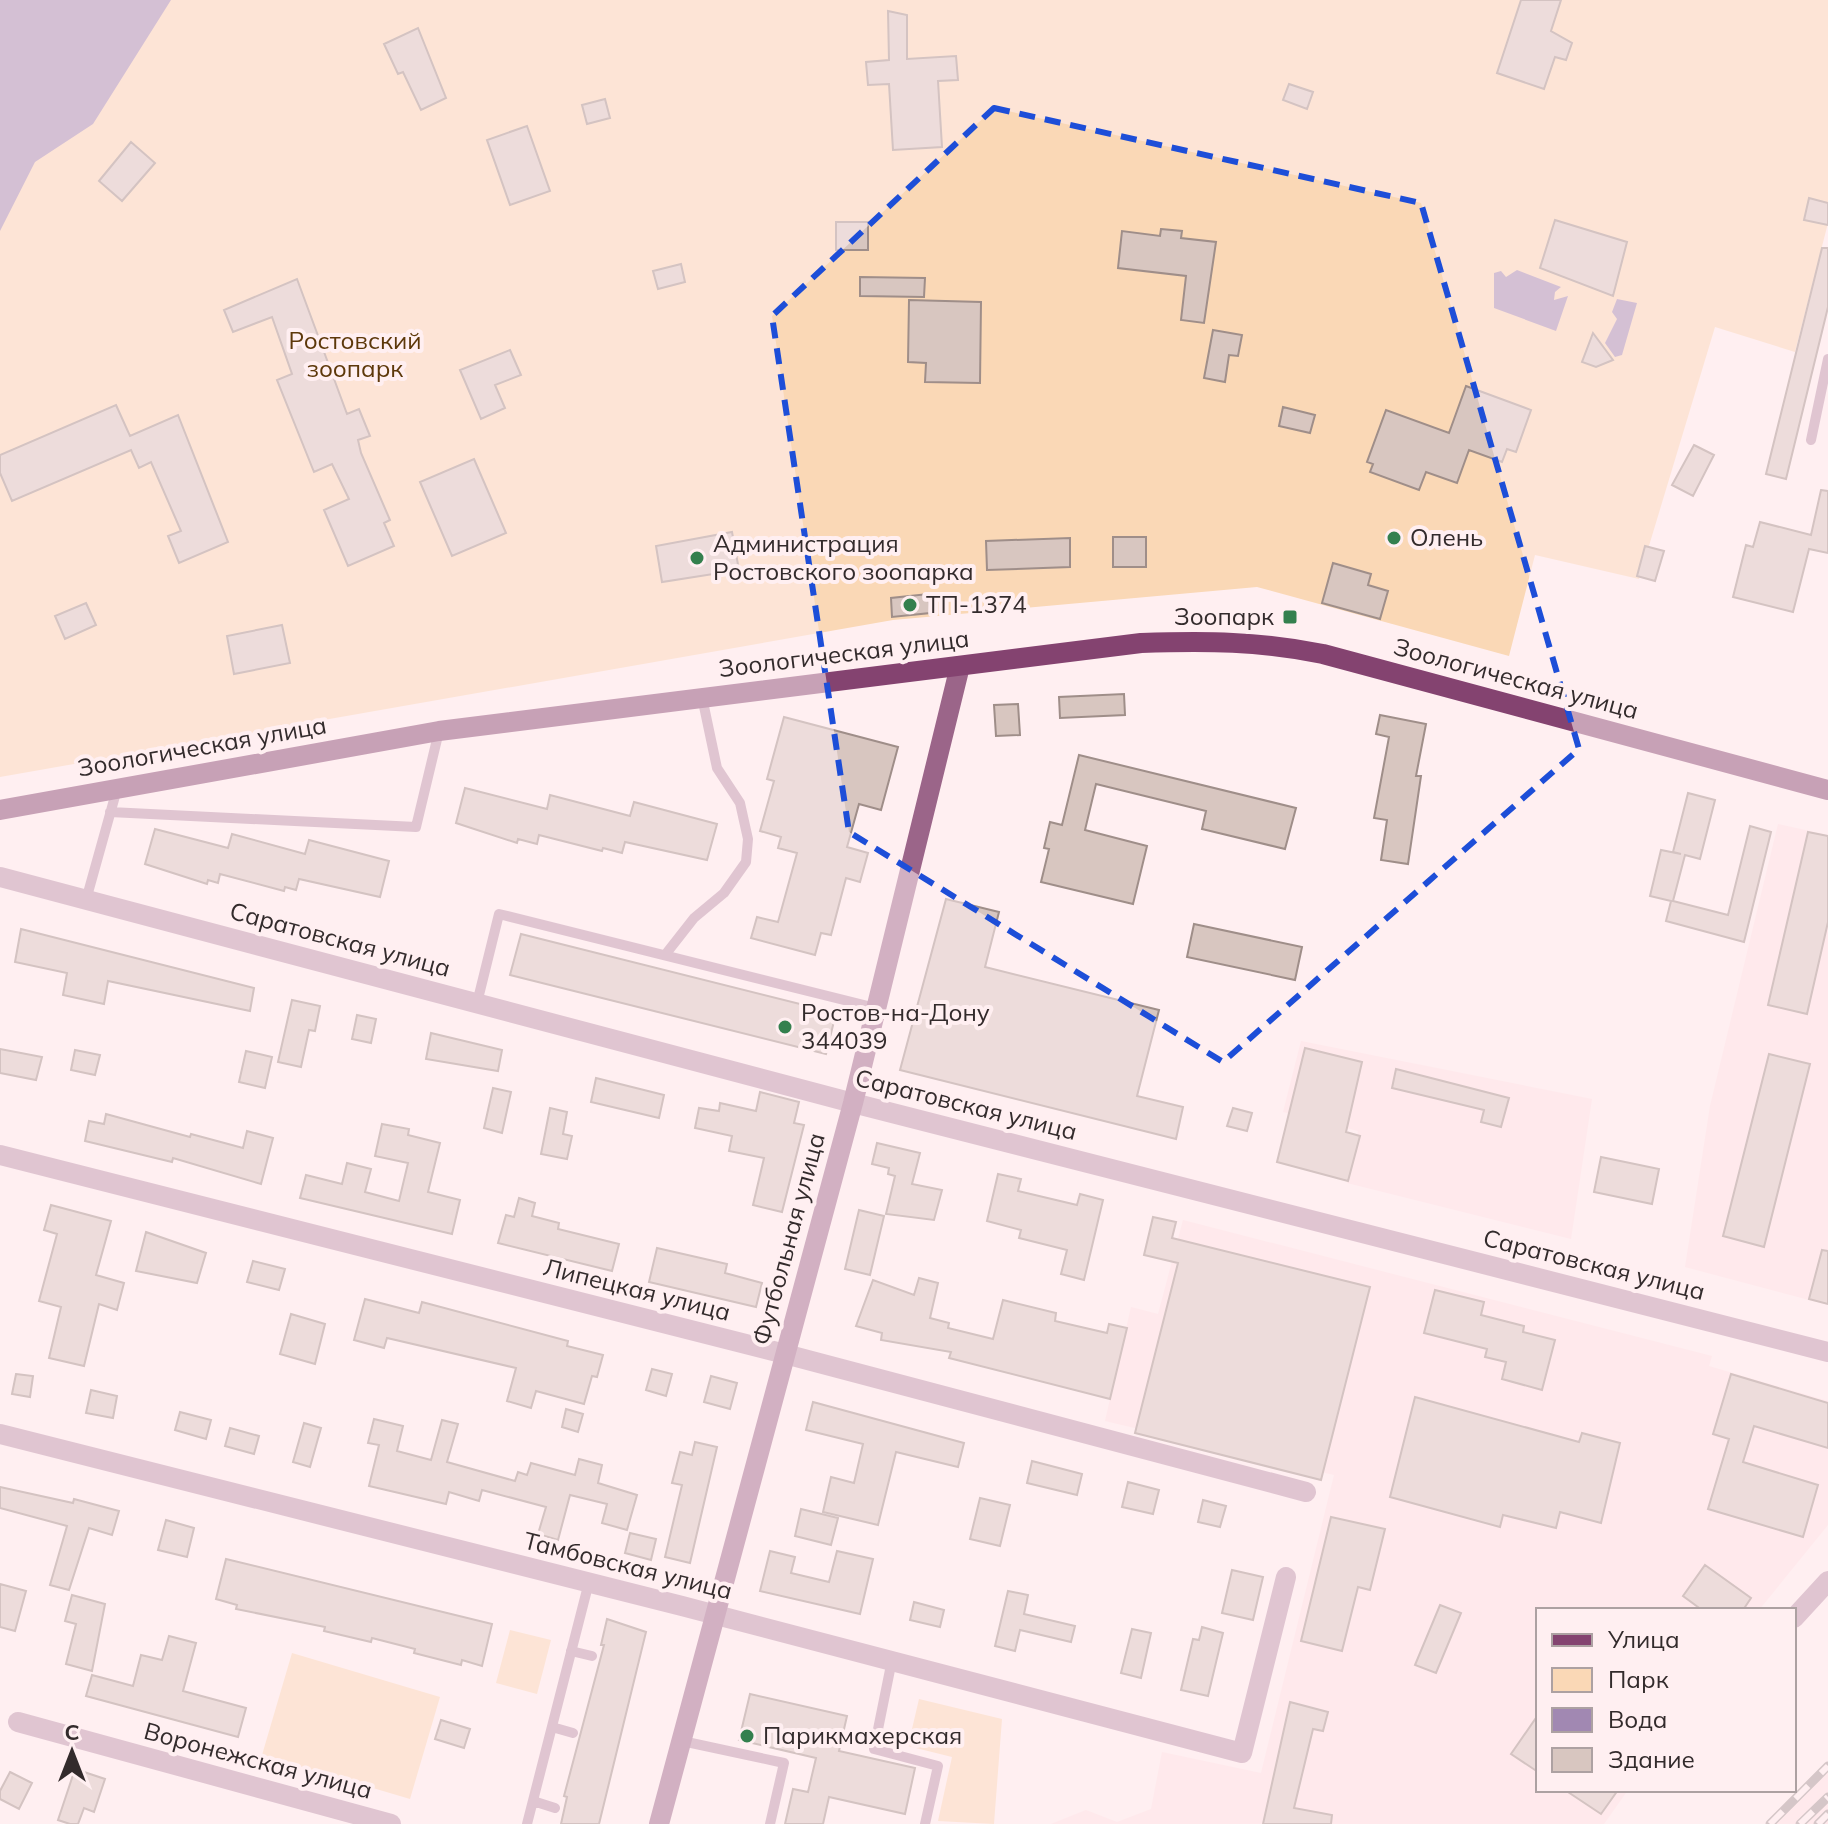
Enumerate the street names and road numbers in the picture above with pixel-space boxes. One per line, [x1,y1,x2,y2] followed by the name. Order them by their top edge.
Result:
[717,623,971,683] street label: Зоологическая улица
[1391,631,1642,725] street label: Зоологическая улица
[75,709,329,783] street label: Зоологическая улица
[227,895,454,983] street label: Саратовская улица
[852,1062,1080,1146] street label: Саратовская улица
[745,1130,831,1348] street label: Футбольная улица
[1480,1222,1708,1306] street label: Саратовская улица
[541,1251,734,1327] street label: Липецкая улица
[521,1525,736,1605] street label: Тамбовская улица
[141,1715,376,1805] street label: Воронежская улица

